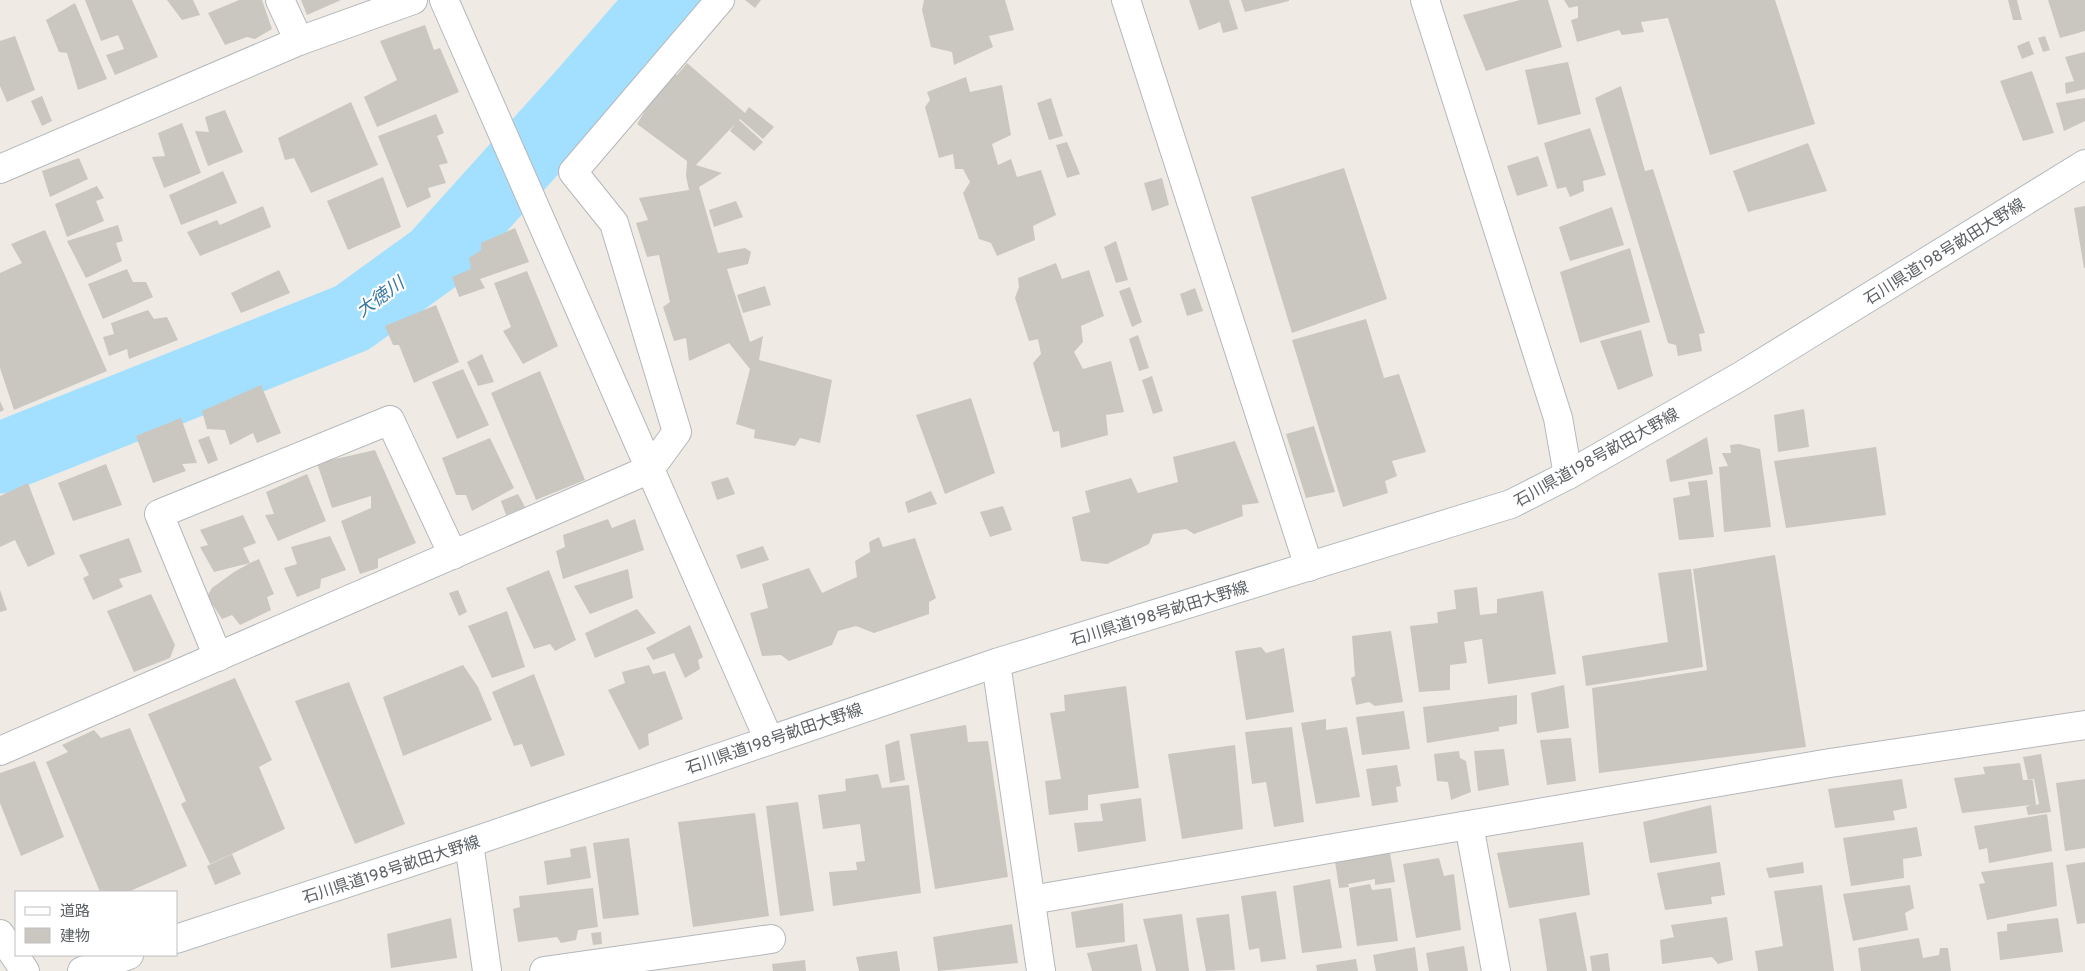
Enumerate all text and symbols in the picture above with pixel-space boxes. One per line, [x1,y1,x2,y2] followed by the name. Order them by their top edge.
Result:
[1861,195,2029,310] street label: 石川県道198号畝田大野線
[352,272,411,323] water label: 大徳川
[1511,405,1683,512] street label: 石川県道198号畝田大野線
[1068,578,1251,652] street label: 石川県道198号畝田大野線
[684,700,866,780] street label: 石川県道198号畝田大野線
[300,833,483,909] street label: 石川県道198号畝田大野線
[15,891,178,956] legend
[60,903,90,922] text: 道路
[60,928,90,947] text: 建物

